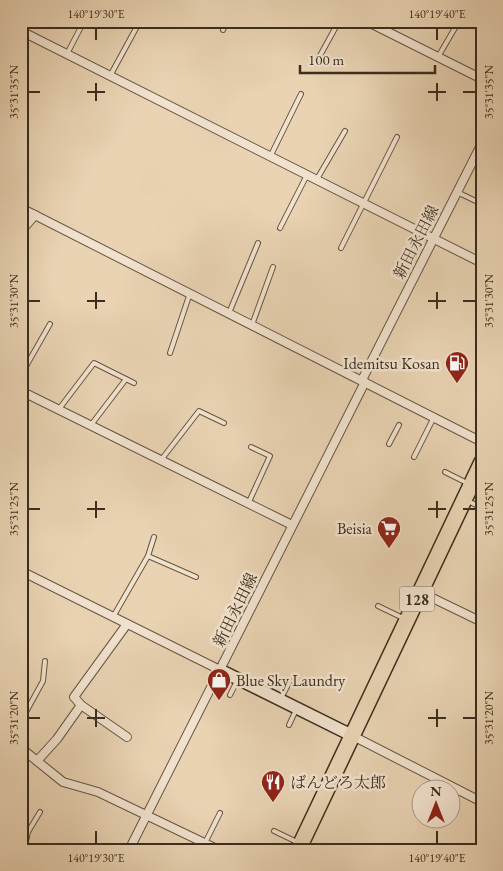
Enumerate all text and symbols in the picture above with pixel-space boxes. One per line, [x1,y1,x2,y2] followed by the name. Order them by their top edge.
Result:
[68,6,125,22] text: 140°19'30"E
[409,6,466,22] text: 140°19'40"E
[300,42,436,74] scale bar
[308,50,345,69] text: 100 m
[6,65,22,119] text: 35°31'35"N
[481,65,497,119] text: 35°31'35"N
[388,202,444,282] street label: 新田永田線
[6,274,22,328] text: 35°31'30"N
[481,274,497,328] text: 35°31'30"N
[444,350,470,384] fuel station icon: Idemitsu Kosan
[343,353,441,374] place label: Idemitsu Kosan
[6,482,22,536] text: 35°31'25"N
[481,482,497,536] text: 35°31'25"N
[376,515,402,549] supermarket icon: Beisia
[337,518,373,539] place label: Beisia
[208,569,262,651] street label: 新田永田線
[400,586,434,612] road number: 128
[206,667,232,701] shop icon: Blue Sky Laundry
[236,670,346,691] place label: Blue Sky Laundry
[6,691,22,745] text: 35°31'20"N
[481,691,497,745] text: 35°31'20"N
[260,769,286,803] restaurant icon: ばんどろ太郎
[290,772,386,793] place label: ばんどろ太郎
[410,778,460,828] north arrow
[430,782,442,800] text: N
[68,850,125,866] text: 140°19'30"E
[409,850,466,866] text: 140°19'40"E

